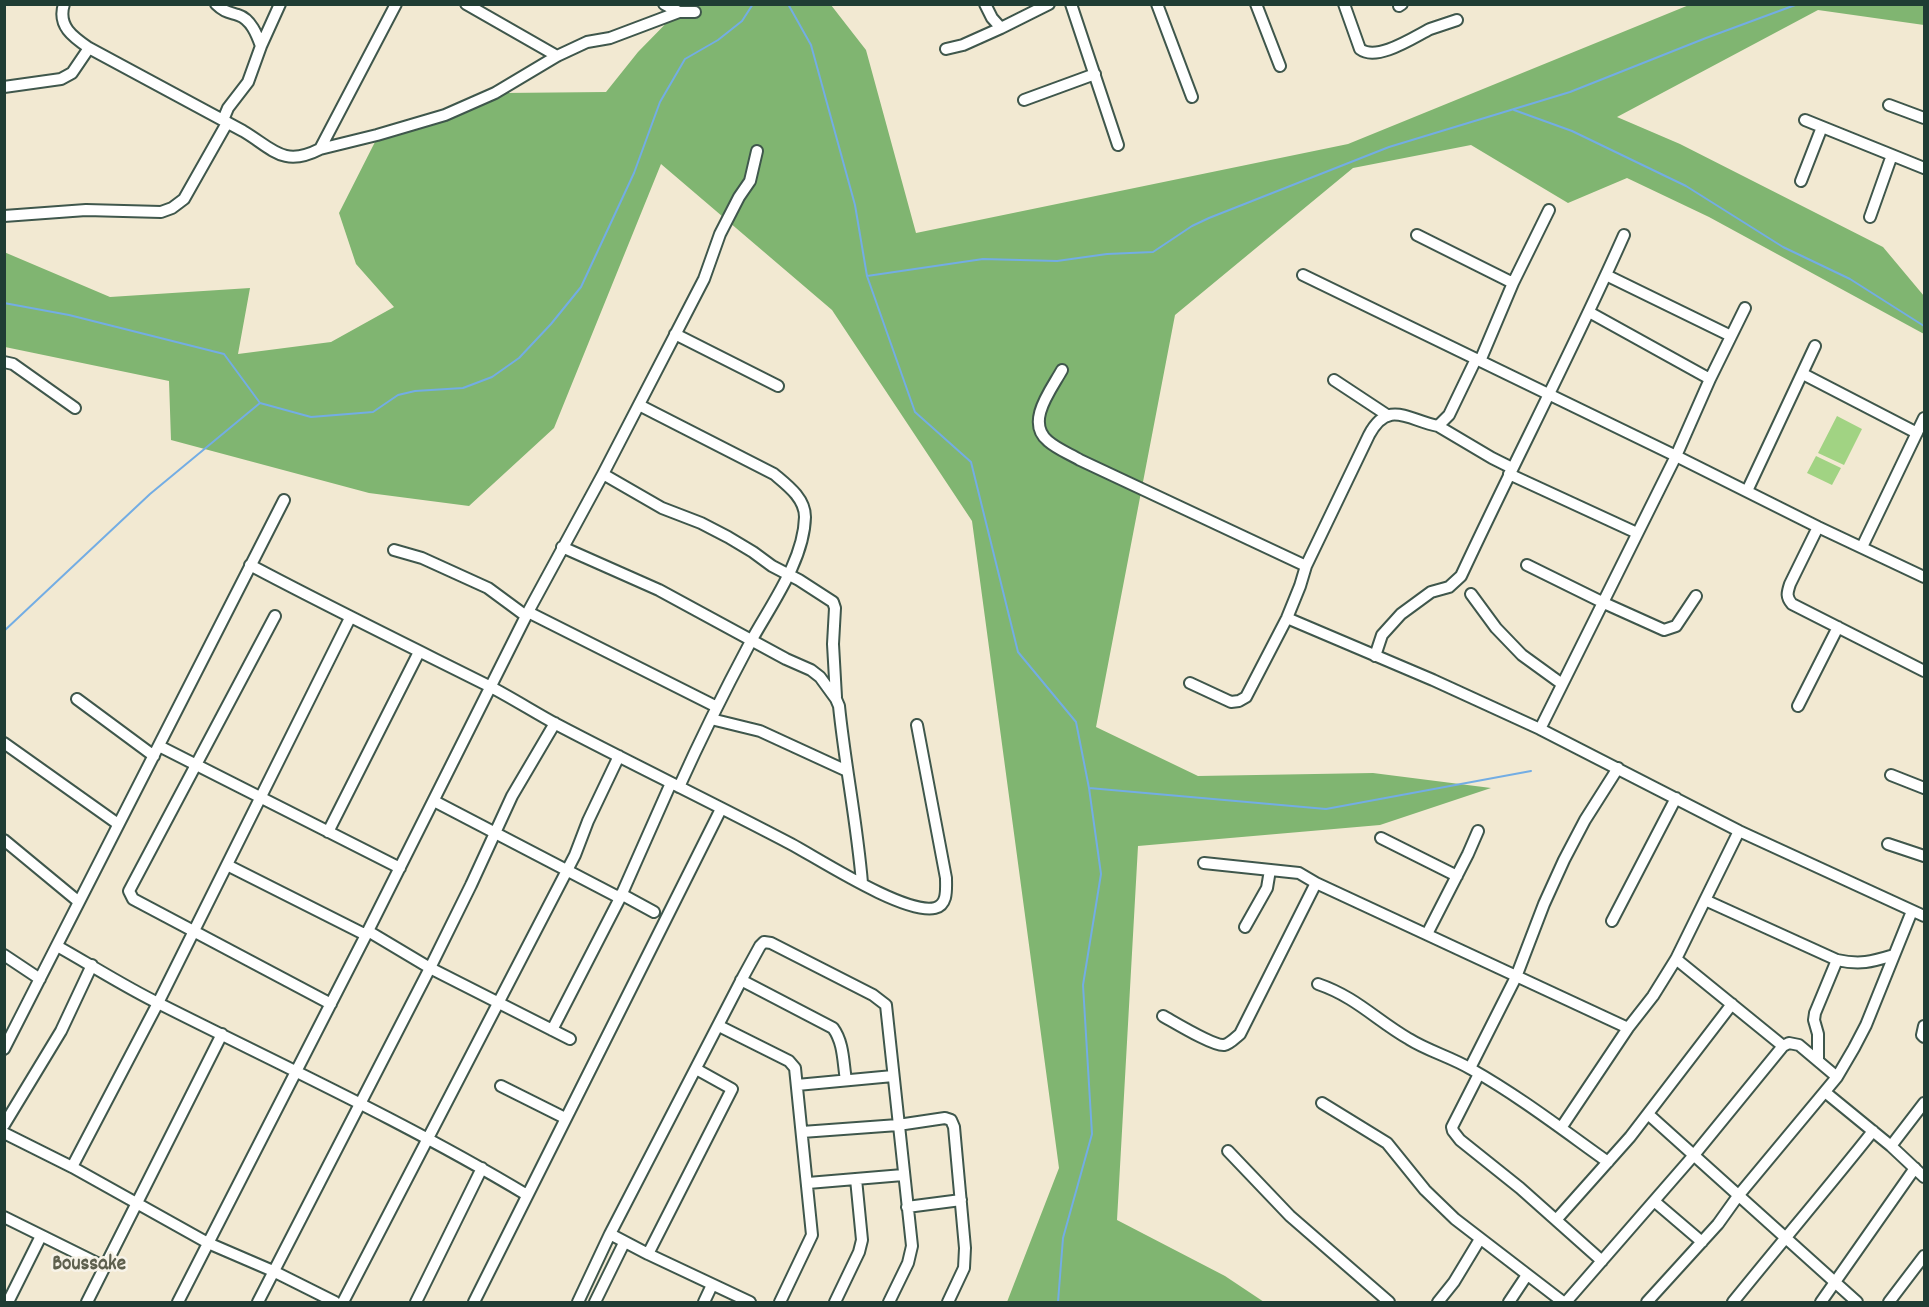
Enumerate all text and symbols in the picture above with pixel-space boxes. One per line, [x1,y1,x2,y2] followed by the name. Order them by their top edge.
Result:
[52,1253,126,1279] district label: Boussake

